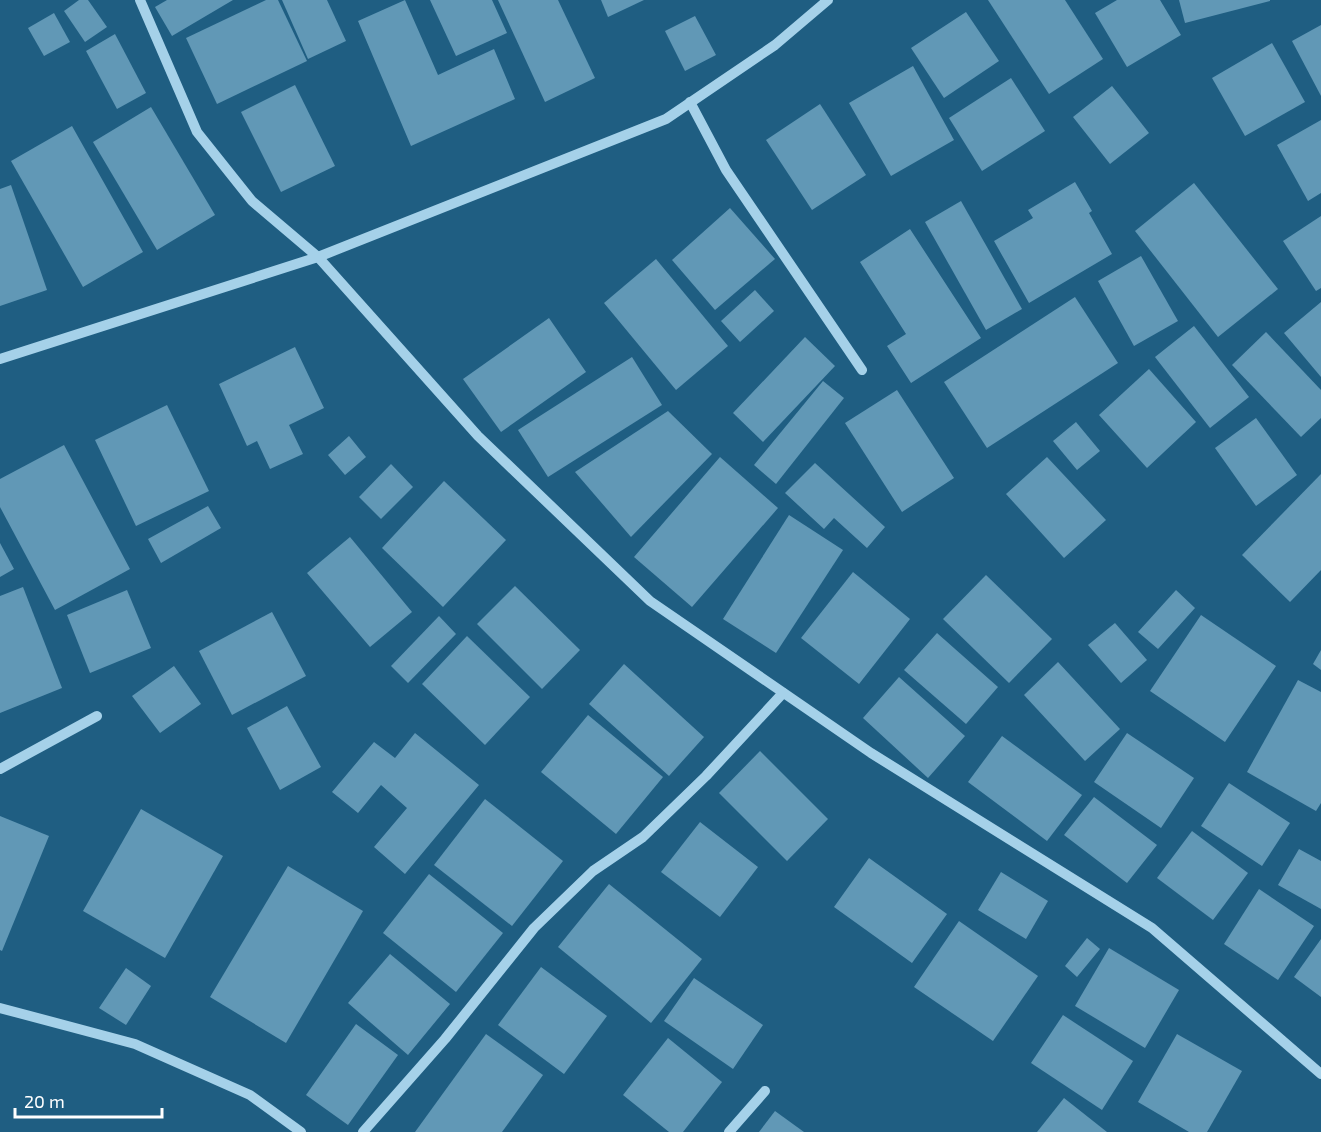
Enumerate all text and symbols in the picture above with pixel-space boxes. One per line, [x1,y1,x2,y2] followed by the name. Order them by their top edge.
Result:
[15,1081,162,1119] scale bar
[24,1090,65,1112] text: 20 m

